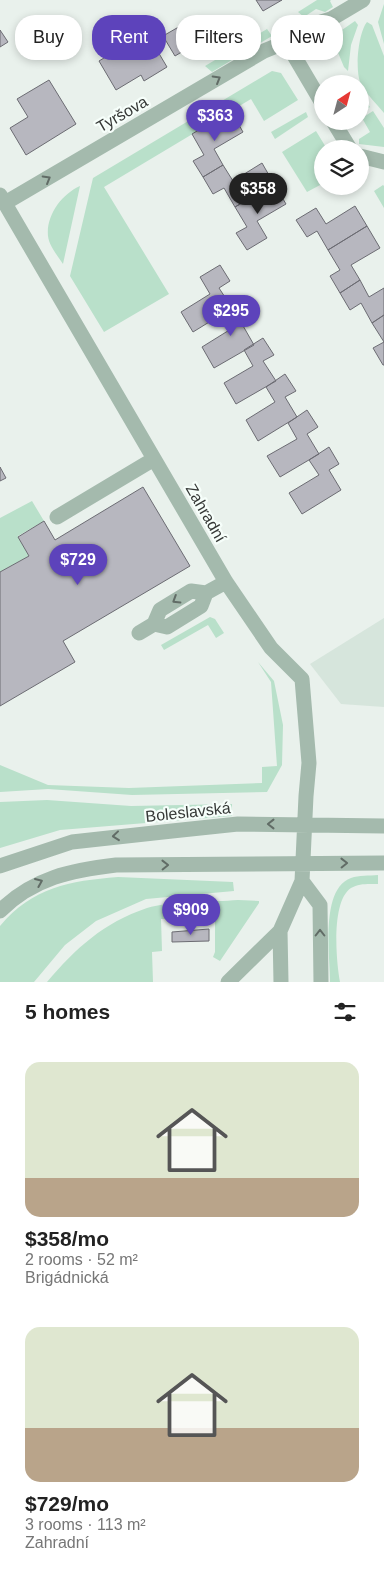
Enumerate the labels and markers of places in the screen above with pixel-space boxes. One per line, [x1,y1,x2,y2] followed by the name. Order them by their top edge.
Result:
[185,100,245,142] pin: $363
[228,172,288,215] pin: $358
[201,294,261,337] pin: $295
[48,544,108,586] pin: $729
[161,894,221,936] pin: $909

